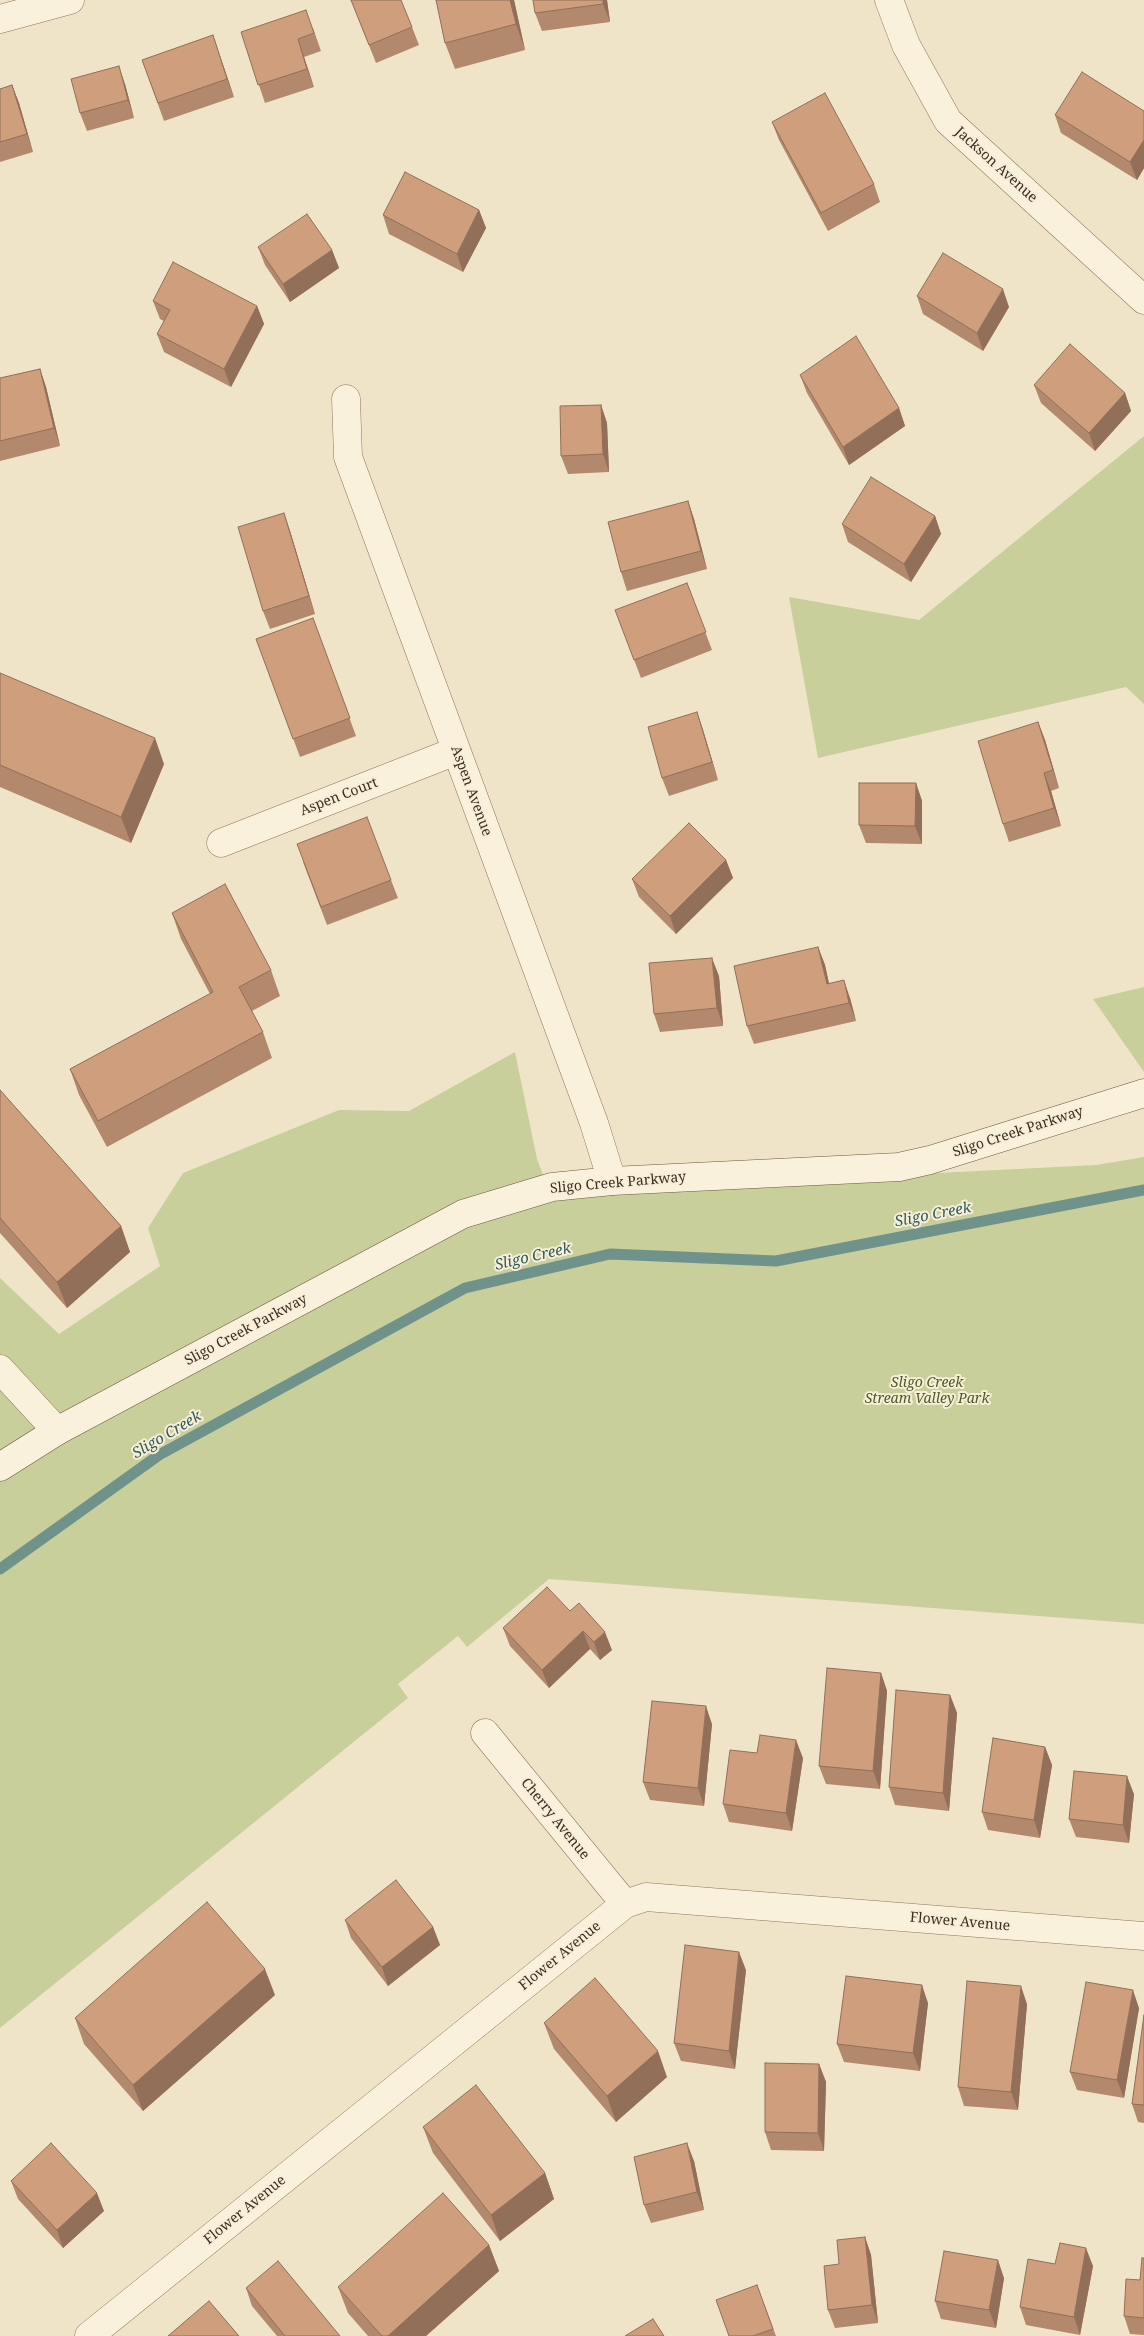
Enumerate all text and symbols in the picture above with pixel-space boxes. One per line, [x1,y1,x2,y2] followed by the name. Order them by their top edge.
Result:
[951,124,1041,206] street label: Jackson Avenue
[447,744,495,838] street label: Aspen Avenue
[298,774,380,820] street label: Aspen Court
[951,1103,1085,1161] street label: Sligo Creek Parkway
[549,1169,687,1197] street label: Sligo Creek Parkway
[893,1199,973,1231] water label: Sligo Creek
[493,1240,573,1274] water label: Sligo Creek
[182,1291,310,1369] street label: Sligo Creek Parkway
[865,1375,989,1408] park label: Sligo Creek Stream Valley Park
[129,1407,205,1463] water label: Sligo Creek
[517,1775,593,1863] street label: Cherry Avenue
[909,1909,1011,1935] street label: Flower Avenue
[516,1918,604,1994] street label: Flower Avenue
[201,2172,289,2248] street label: Flower Avenue

